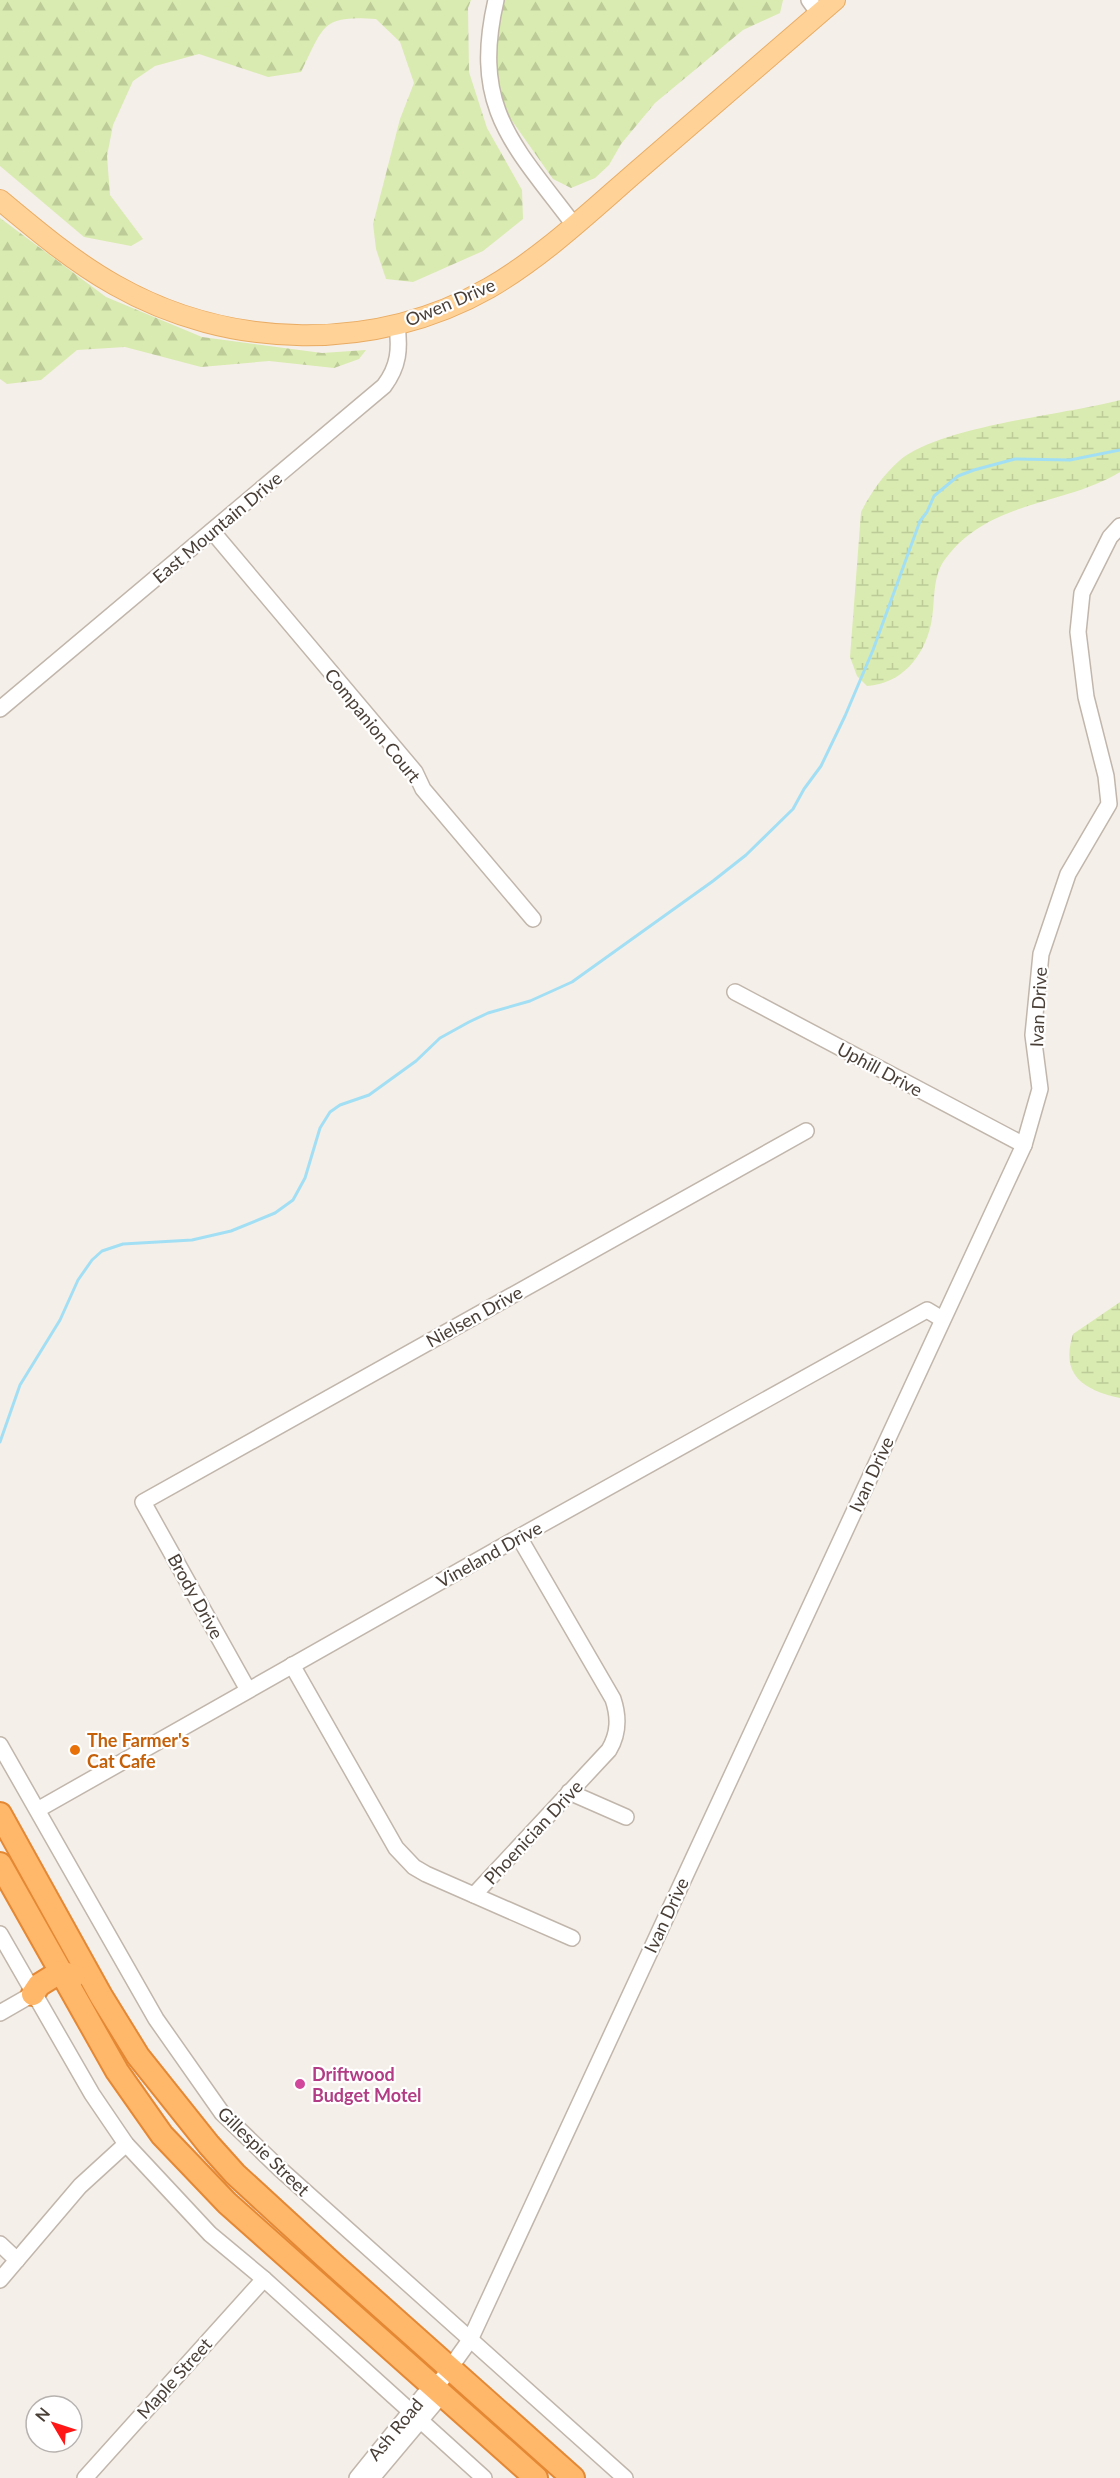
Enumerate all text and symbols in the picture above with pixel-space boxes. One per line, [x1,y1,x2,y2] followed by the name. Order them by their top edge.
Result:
[402,273,498,331] street label: Owen Drive
[148,467,286,587] street label: East Mountain Drive
[320,664,426,787] street label: Companion Court
[1025,966,1051,1048] street label: Ivan Drive
[834,1037,926,1101] street label: Uphill Drive
[422,1281,526,1351] street label: Nielsen Drive
[844,1433,898,1515] street label: Ivan Drive
[433,1516,545,1592] street label: Vineland Drive
[164,1549,228,1643] street label: Brody Drive
[87,1729,190,1772] place label: The Farmer's Cat Cafe
[68,1743,82,1757] marker: The Farmer's Cat Cafe
[479,1775,587,1889] street label: Phoenician Drive
[639,1874,693,1956] street label: Ivan Drive
[312,2063,422,2106] place label: Driftwood Budget Motel
[293,2077,307,2091] marker: Driftwood Budget Motel
[214,2102,315,2201] street label: Gillespie Street
[132,2333,216,2423] street label: Maple Street
[363,2393,427,2465] street label: Ash Road
[24,2394,84,2454] north arrow
[31,2403,53,2425] text: N

